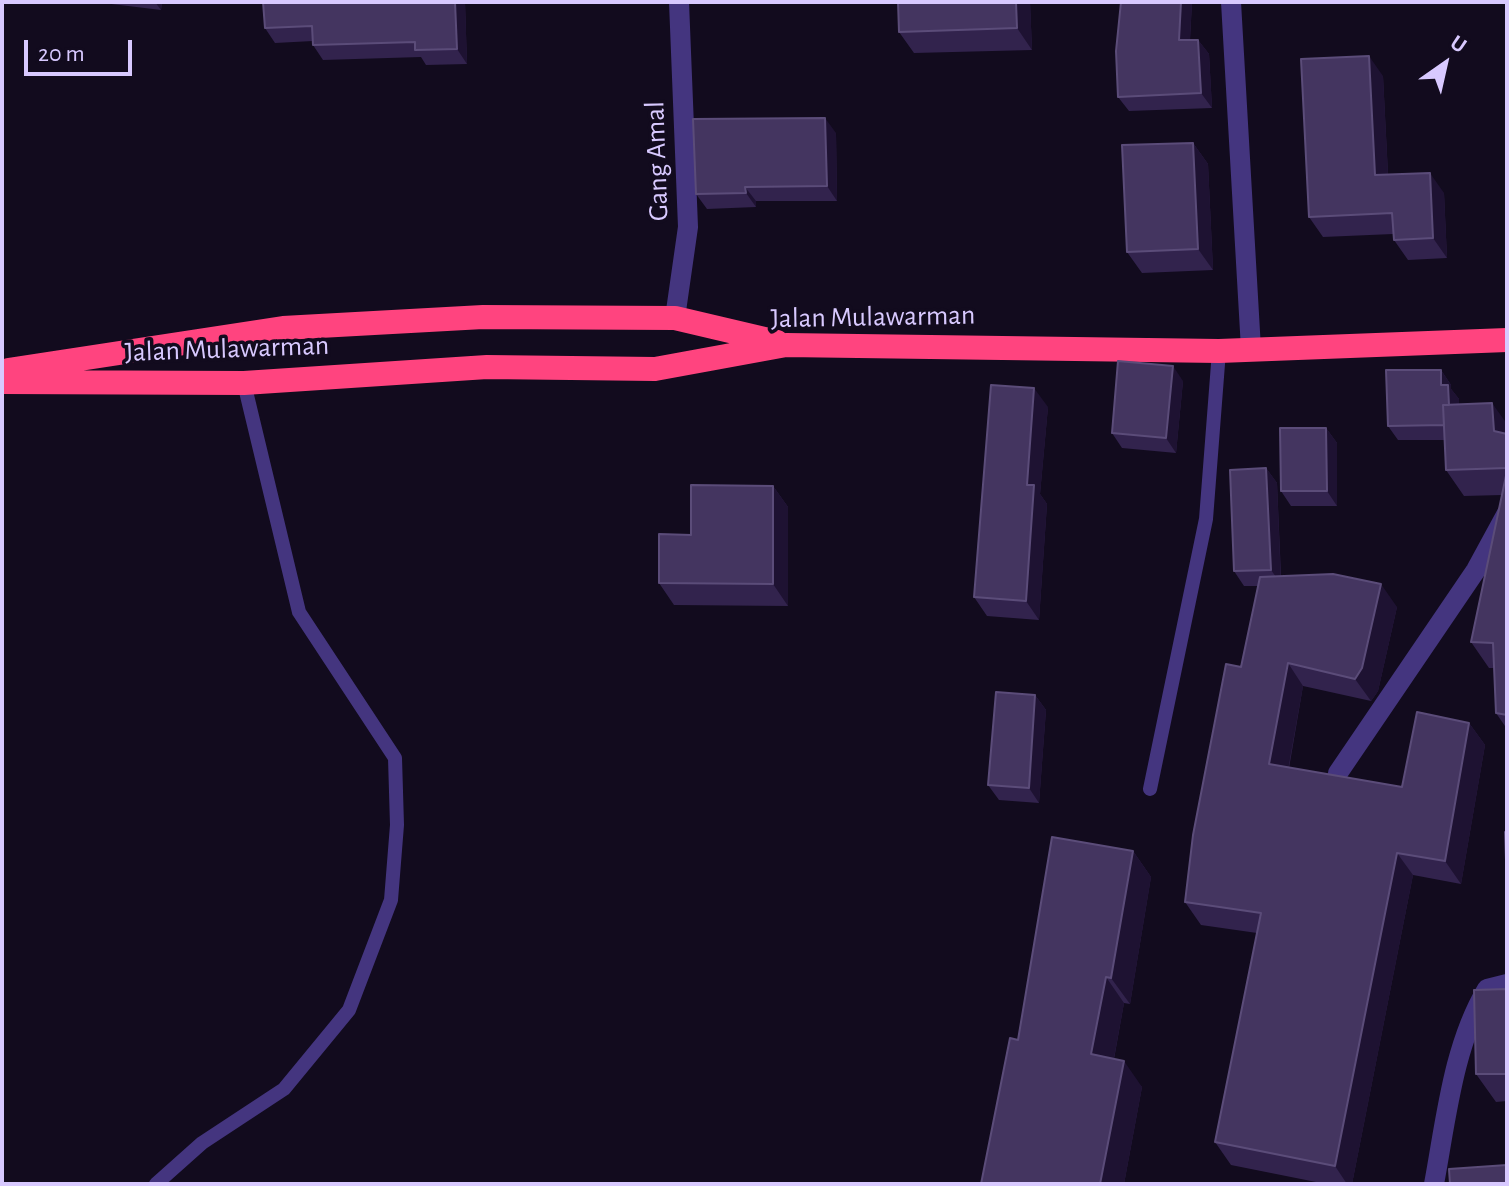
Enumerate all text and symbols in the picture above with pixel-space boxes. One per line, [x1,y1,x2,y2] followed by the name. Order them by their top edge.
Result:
[28,24,136,74] scale bar
[1405,24,1485,104] north arrow
[1446,31,1470,57] text: U
[38,42,85,66] text: 20 m
[638,100,676,222] street label: Gang Amal
[770,298,976,336] street label: Jalan Mulawarman
[124,329,330,369] street label: Jalan Mulawarman

